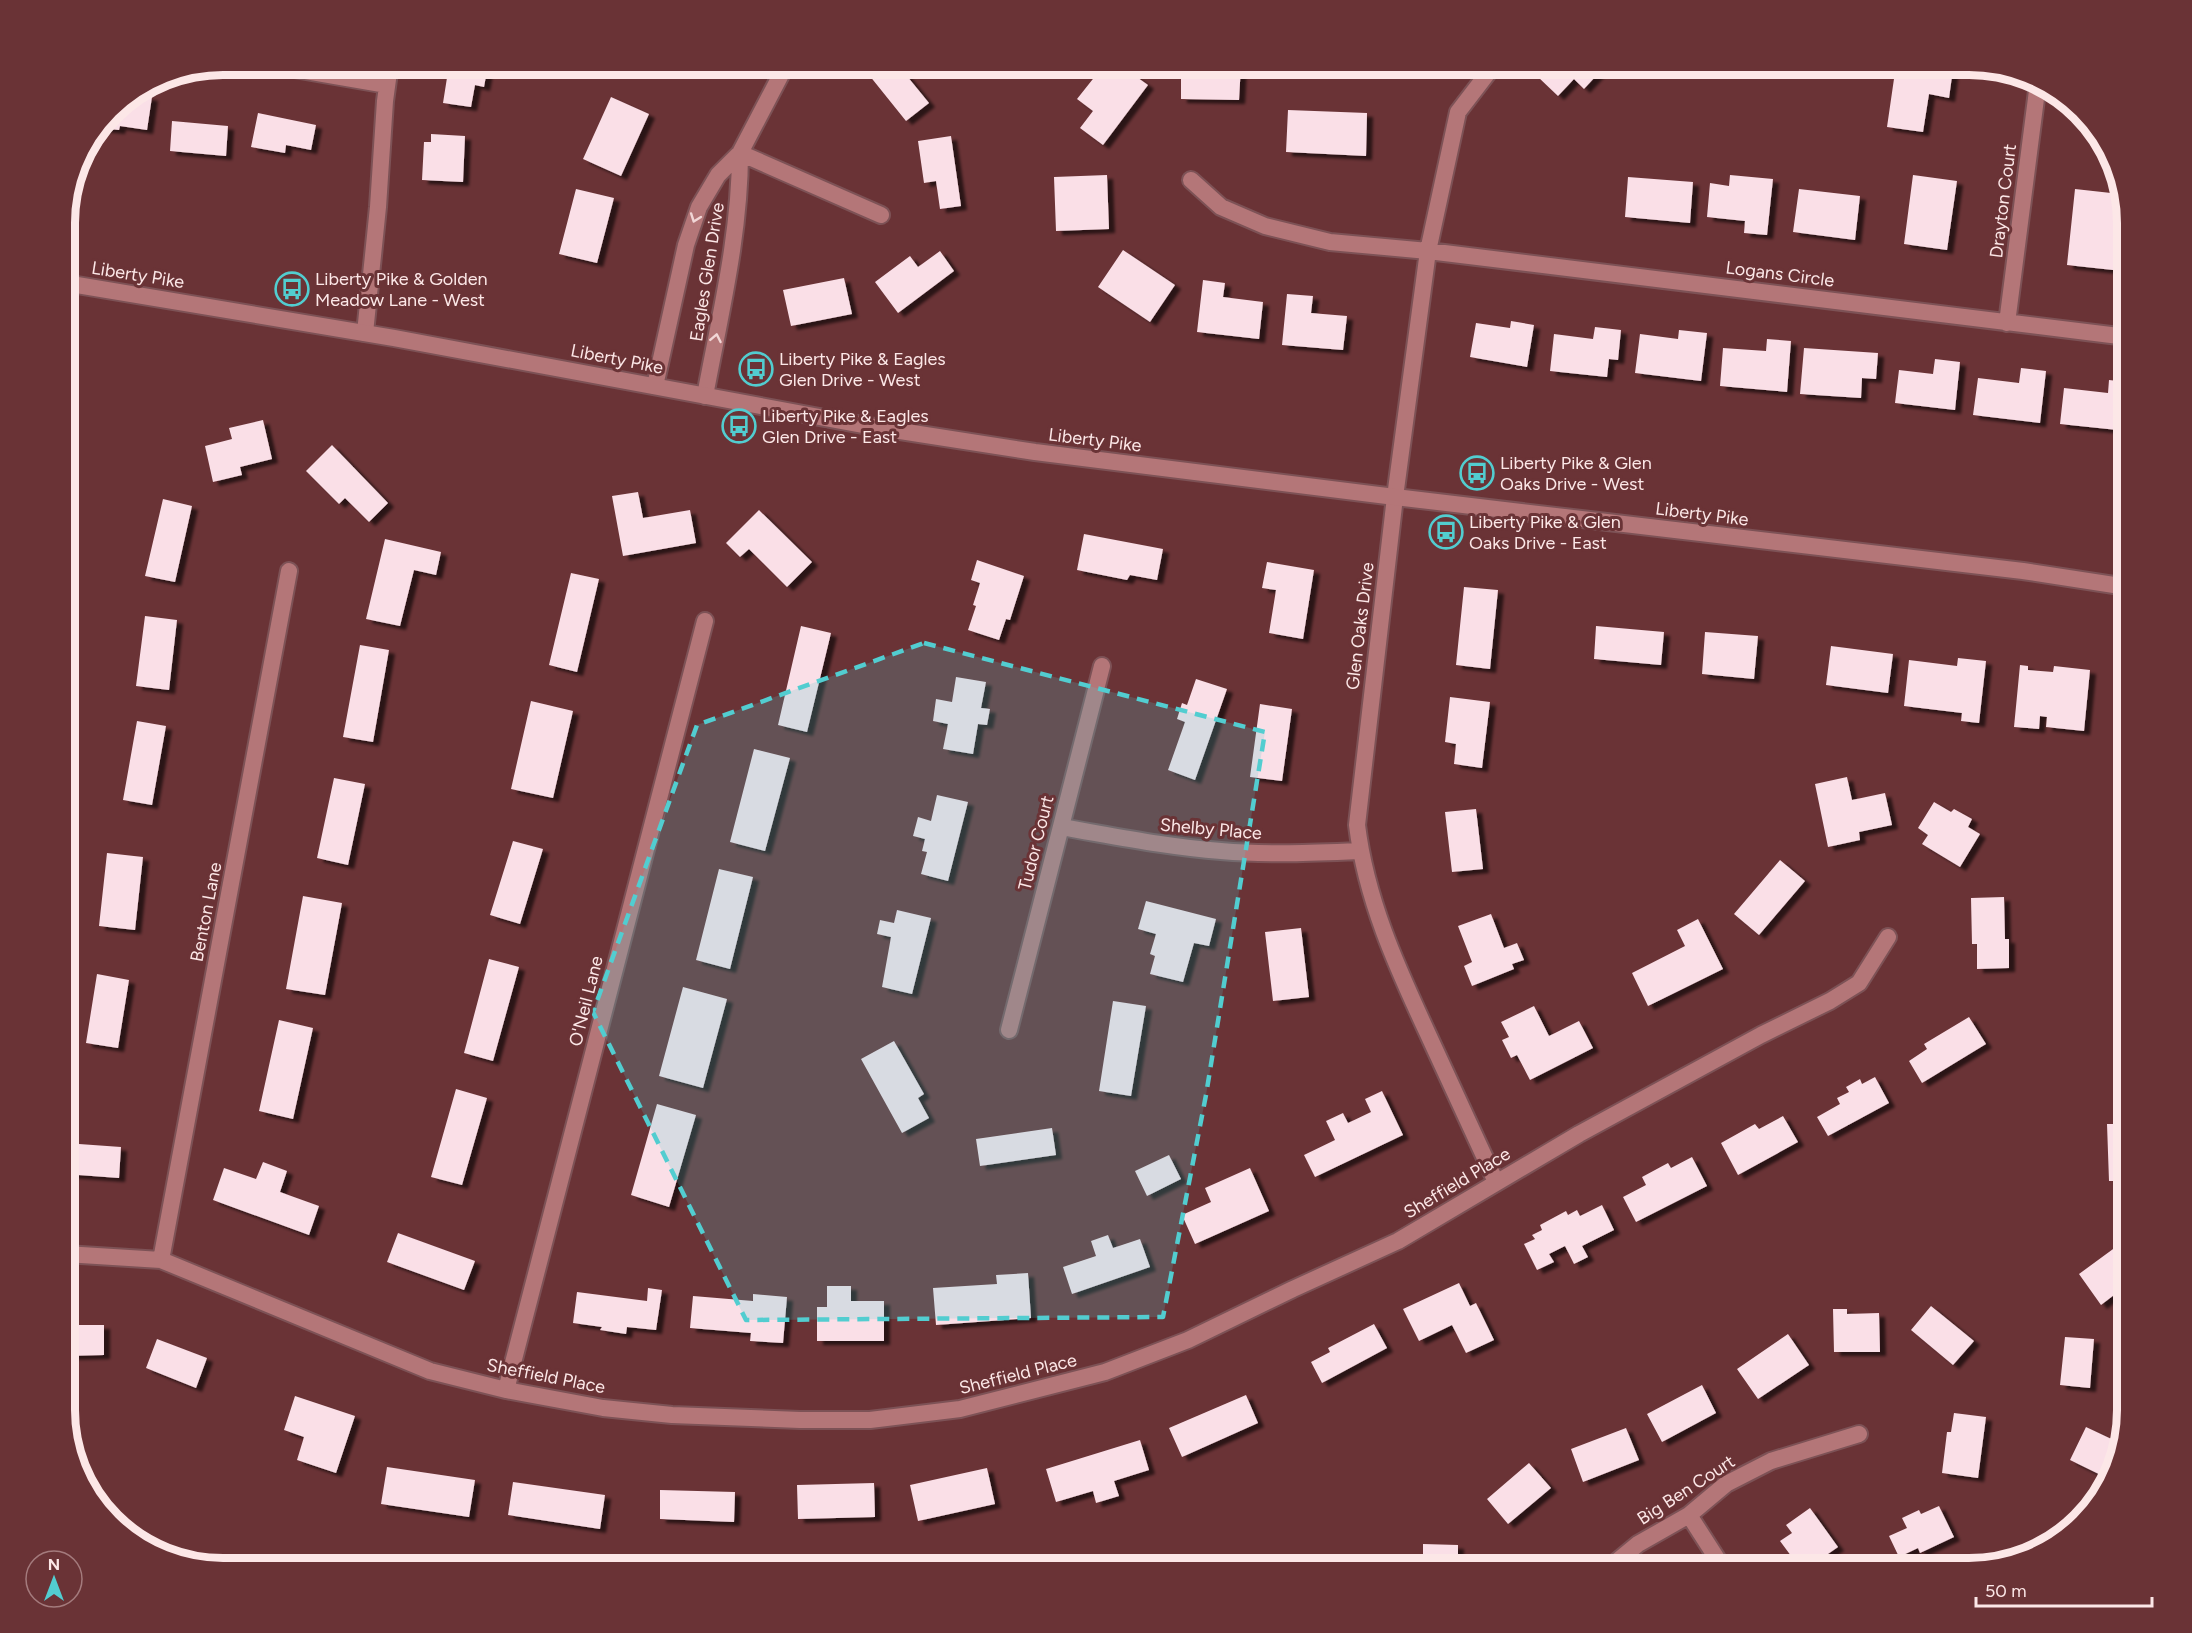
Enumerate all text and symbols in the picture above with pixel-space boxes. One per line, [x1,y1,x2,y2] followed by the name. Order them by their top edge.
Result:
[1985,142,2021,259] street label: Drayton Court
[685,201,729,343] street label: Eagles Glen Drive
[690,212,703,223] one-way arrow
[1724,256,1836,292] street label: Logans Circle
[90,257,186,293] street label: Liberty Pike
[315,268,488,311] place label: Liberty Pike & Golden Meadow Lane - West
[274,271,310,307] bus stop icon: Liberty Pike & Golden Meadow Lane - West
[709,334,721,343] one-way arrow
[569,339,665,379] street label: Liberty Pike
[779,348,946,391] place label: Liberty Pike & Eagles Glen Drive - West
[738,351,774,387] bus stop icon: Liberty Pike & Eagles Glen Drive - West
[762,405,929,448] place label: Liberty Pike & Eagles Glen Drive - East
[721,408,757,444] bus stop icon: Liberty Pike & Eagles Glen Drive - East
[1047,423,1143,457] street label: Liberty Pike
[1500,452,1652,495] place label: Liberty Pike & Glen Oaks Drive - West
[1459,455,1495,491] bus stop icon: Liberty Pike & Glen Oaks Drive - West
[1654,497,1750,531] street label: Liberty Pike
[1469,511,1621,554] place label: Liberty Pike & Glen Oaks Drive - East
[1428,514,1464,550] bus stop icon: Liberty Pike & Glen Oaks Drive - East
[1341,561,1379,691] street label: Glen Oaks Drive
[1014,793,1058,893] street label: Tudor Court
[1159,814,1263,844] street label: Shelby Place
[186,860,226,964] street label: Benton Lane
[564,953,608,1048] street label: O'Neil Lane
[1400,1143,1514,1223] street label: Sheffield Place
[957,1349,1079,1399] street label: Sheffield Place
[485,1354,607,1398] street label: Sheffield Place
[1633,1450,1739,1530] street label: Big Ben Court
[24,1549,84,1609] north arrow
[48,1555,60,1574] text: N
[1976,1570,2152,1608] scale bar
[1985,1580,2027,1602] text: 50 m

